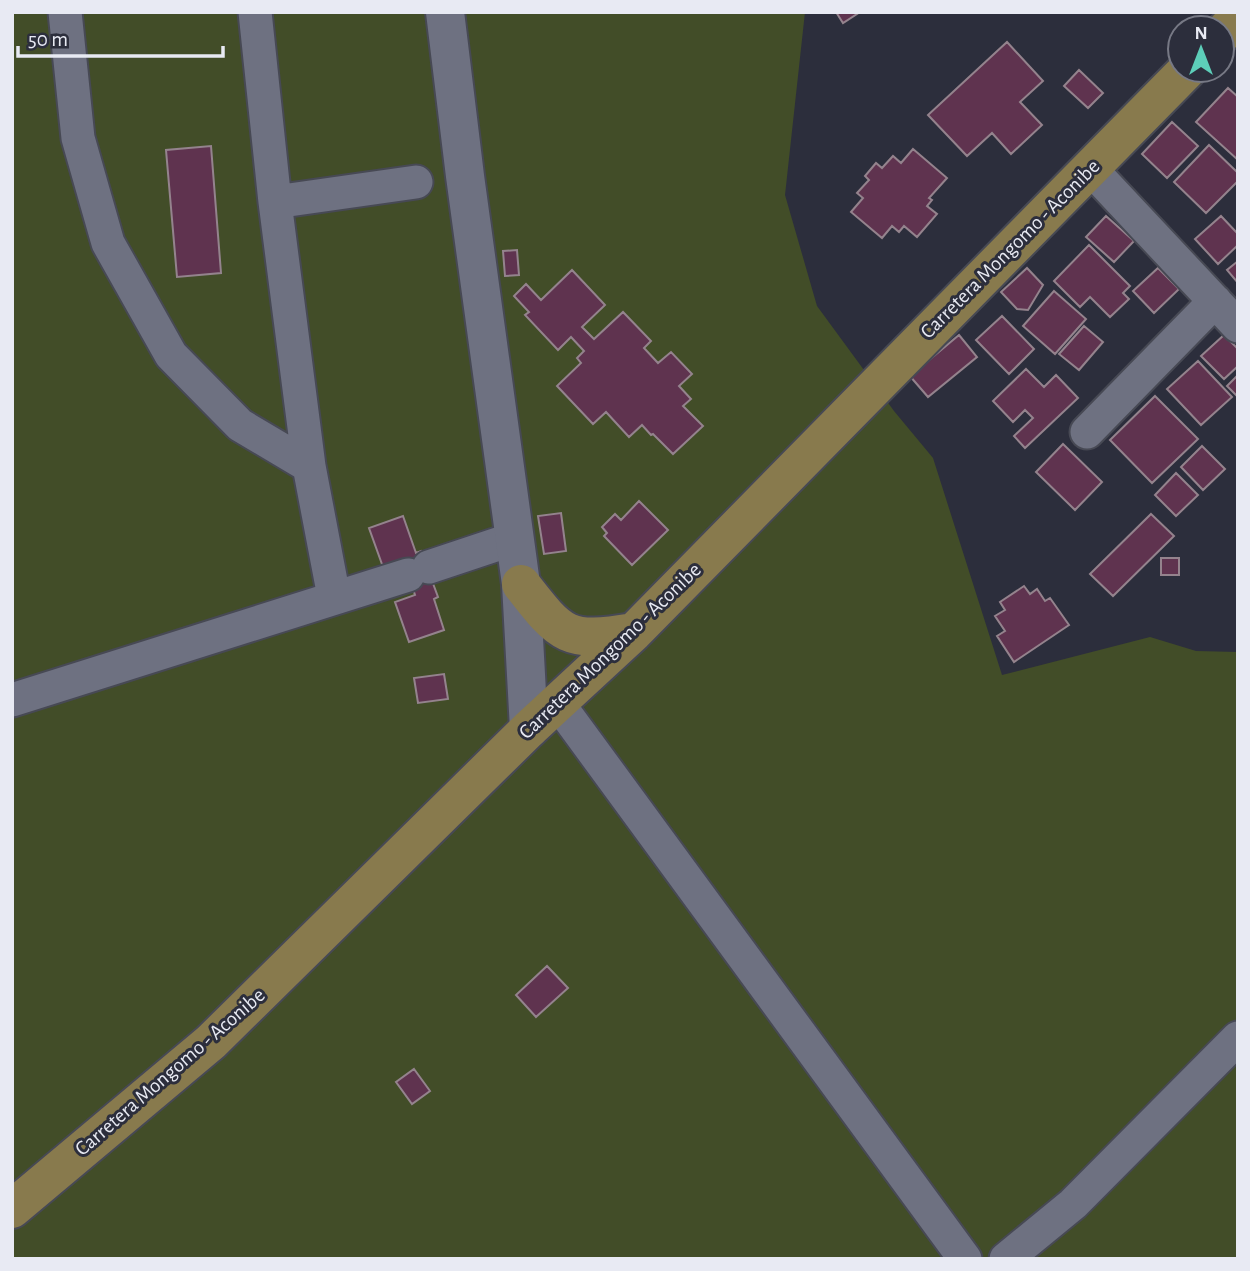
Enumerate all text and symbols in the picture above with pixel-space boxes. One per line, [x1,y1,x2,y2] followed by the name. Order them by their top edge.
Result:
[18,14,222,58] scale bar
[1166,14,1236,84] north arrow
[1194,24,1208,43] text: N
[28,29,68,50] text: 50 m
[916,155,1104,343] street label: Carretera Mongomo - Aconibe
[515,559,705,743] street label: Carretera Mongomo - Aconibe
[71,984,269,1160] street label: Carretera Mongomo - Aconibe

